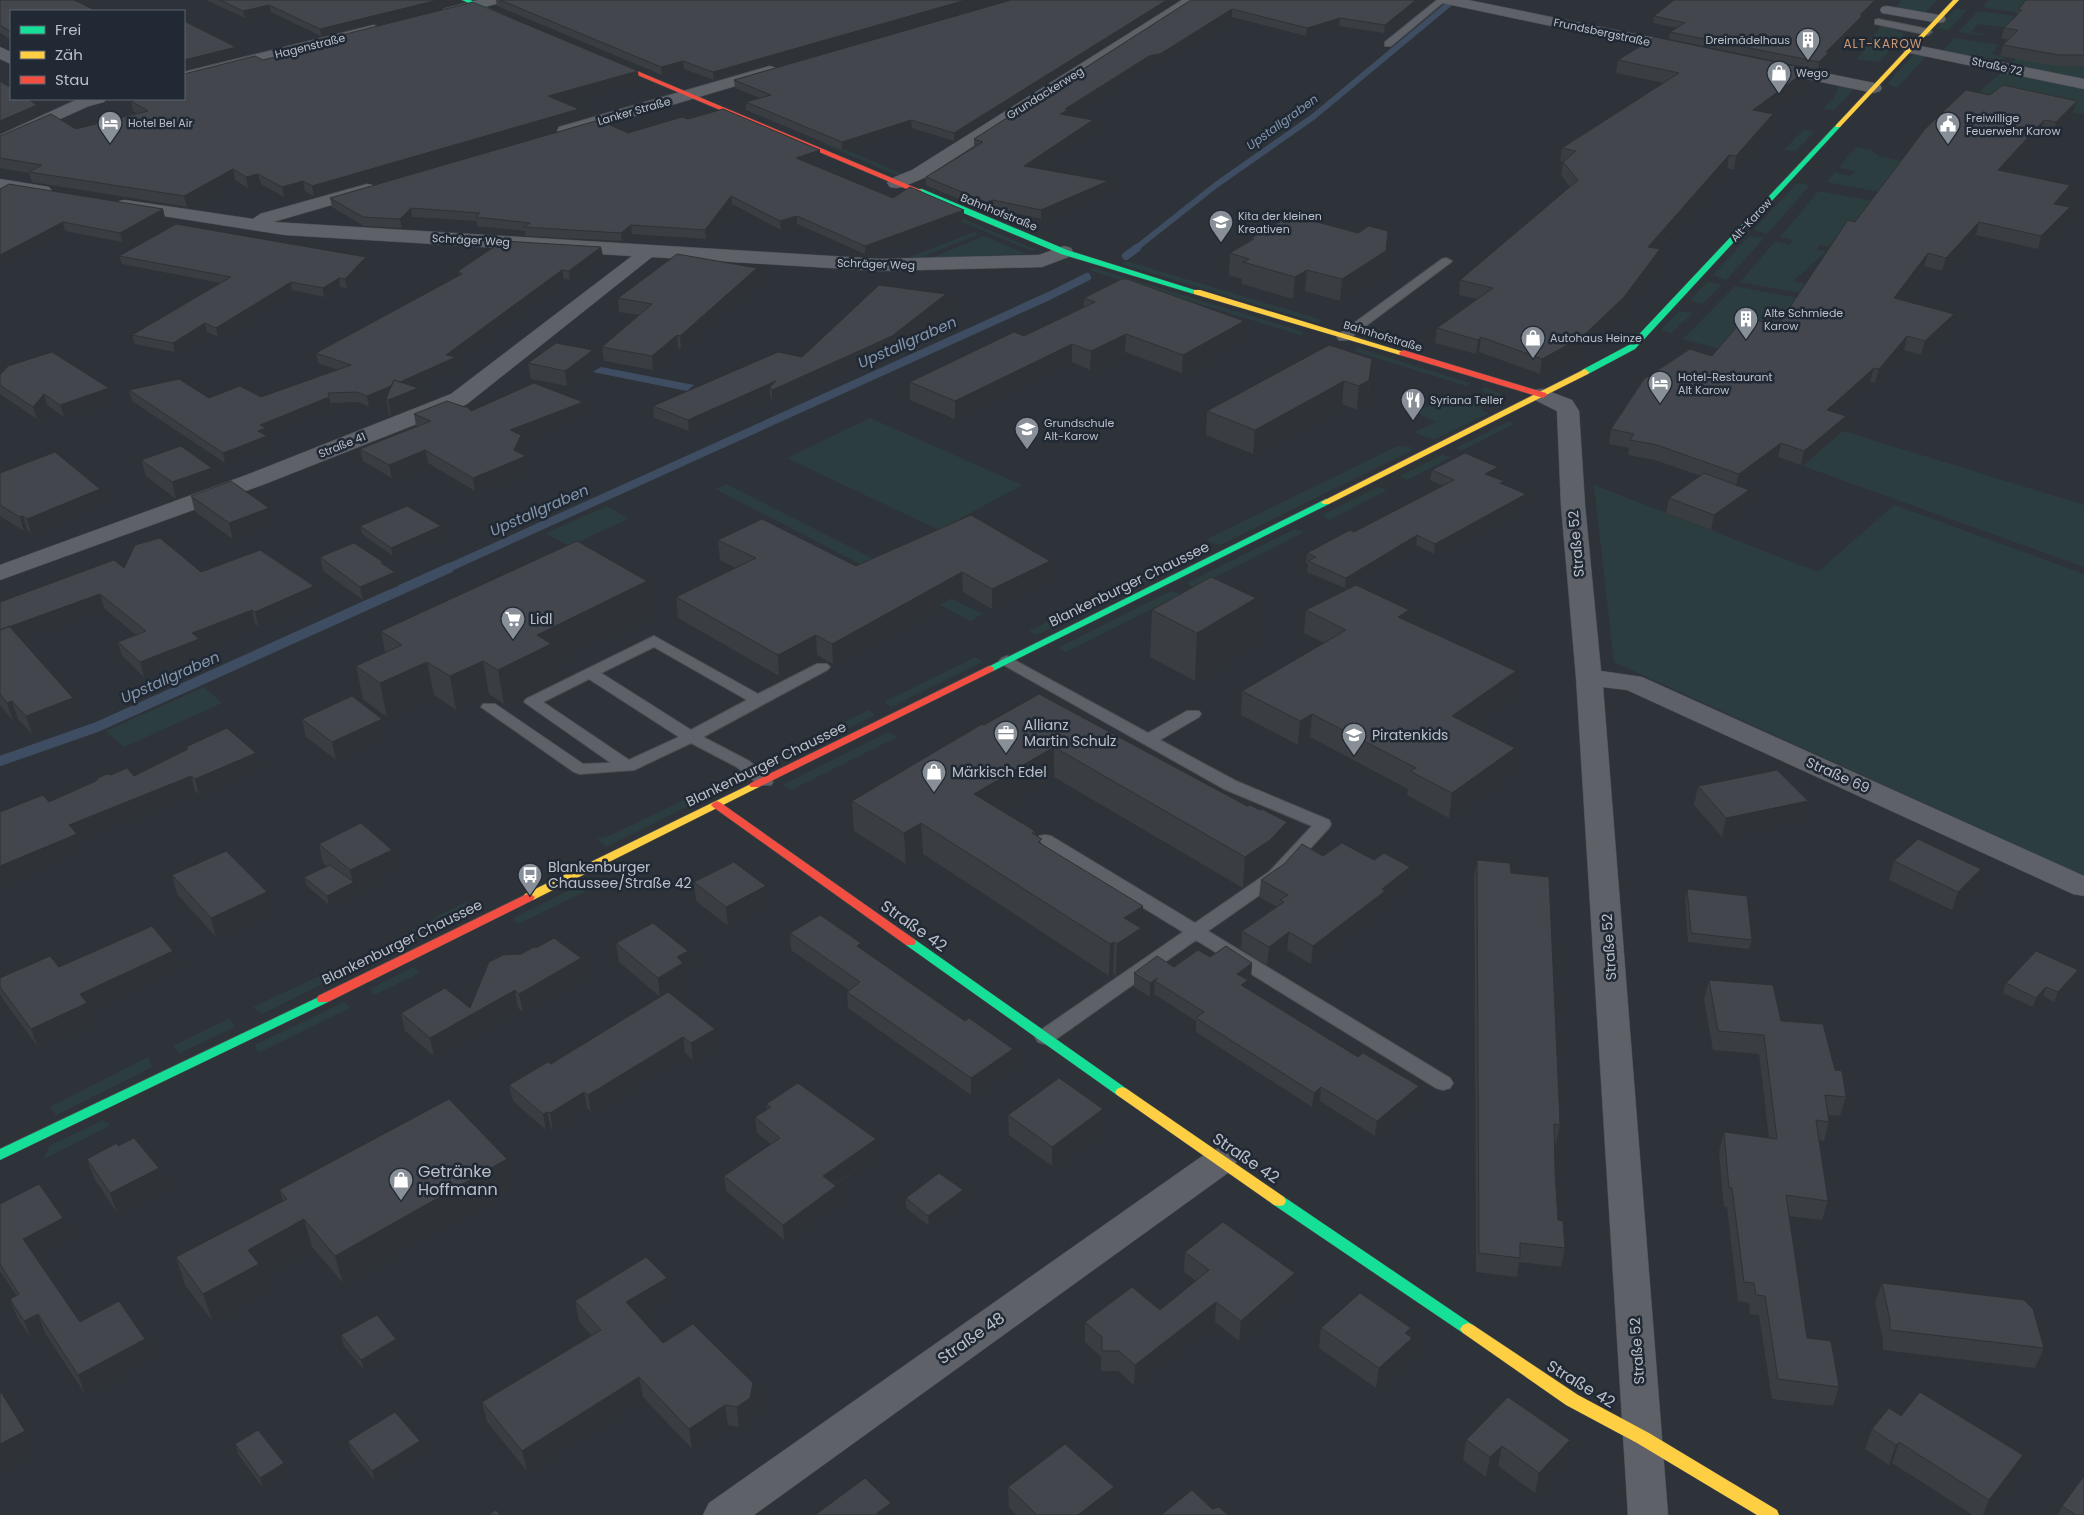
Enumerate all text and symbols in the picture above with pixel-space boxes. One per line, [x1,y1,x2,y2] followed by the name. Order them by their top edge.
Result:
[10,10,185,100] legend
[1552,14,1652,50] street label: Frundsbergstraße
[55,19,81,40] text: Frei
[1795,27,1821,61] building icon: Dreimädelhaus
[273,29,347,62] street label: Hagenstraße
[1706,32,1790,48] place label: Dreimädelhaus
[1843,35,1923,52] district label: ALT-KAROW
[55,44,83,65] text: Zäh
[1970,53,2024,79] street label: Straße 72
[1766,60,1792,94] shop icon: Wego
[1003,63,1087,123] street label: Grundackerweg
[1796,65,1828,81] place label: Wego
[55,69,89,90] text: Stau
[1243,90,1321,154] water label: Upstallgraben
[596,93,672,129] street label: Lanker Straße
[97,110,123,144] hotel icon: Hotel Bel Air
[1966,110,2060,139] place label: Freiwillige Feuerwehr Karow
[1935,111,1961,145] public building icon: Freiwillige Feuerwehr Karow
[128,115,193,131] place label: Hotel Bel Air
[958,189,1040,235] street label: Bahnhofstraße
[1727,195,1775,245] street label: Alt-Karow
[1238,208,1322,237] place label: Kita der kleinen Kreativen
[1208,209,1234,243] school or university icon: Kita der kleinen Kreativen
[432,230,510,250] street label: Schräger Weg
[837,255,915,273] street label: Schräger Weg
[1764,305,1843,334] place label: Alte Schmiede Karow
[1733,306,1759,340] building icon: Alte Schmiede Karow
[854,311,960,373] water label: Upstallgraben
[1342,316,1425,356] street label: Bahnhofstraße
[1520,325,1546,359] shop icon: Autohaus Heinze
[1550,330,1642,346] place label: Autohaus Heinze
[1678,369,1773,398] place label: Hotel-Restaurant Alt Karow
[1647,370,1673,404] hotel icon: Hotel-Restaurant Alt Karow
[1400,387,1426,421] restaurant icon: Syriana Teller
[1430,392,1503,408] place label: Syriana Teller
[1044,415,1114,444] place label: Grundschule Alt-Karow
[1014,416,1040,450] school or university icon: Grundschule Alt-Karow
[316,428,368,462] street label: Straße 41
[486,479,592,541] water label: Upstallgraben
[1563,510,1589,578] street label: Straße 52
[1045,536,1213,632] street label: Blankenburger Chaussee
[500,606,526,640] supermarket icon: Lidl
[530,609,552,629] place label: Lidl
[117,646,223,708] water label: Upstallgraben
[1024,715,1116,751] place label: Allianz Martin Schulz
[682,716,850,812] street label: Blankenburger Chaussee
[993,720,1019,754] office icon: Allianz Martin Schulz
[1341,722,1367,756] school or university icon: Piratenkids
[1372,725,1448,745] place label: Piratenkids
[1803,752,1873,798] street label: Straße 69
[921,759,947,793] shop icon: Märkisch Edel
[952,762,1047,782] place label: Märkisch Edel
[548,857,692,893] place label: Blankenburger Chaussee/Straße 42
[517,862,543,896] bus stop icon: Blankenburger Chaussee/Straße 42
[318,894,486,990] street label: Blankenburger Chaussee
[876,895,952,957] street label: Straße 42
[1597,913,1621,981] street label: Straße 52
[1208,1127,1284,1189] street label: Straße 42
[418,1160,498,1201] place label: Getränke Hoffmann
[388,1167,414,1201] shop icon: Getränke Hoffmann
[933,1306,1009,1370] street label: Straße 48
[1625,1317,1649,1385] street label: Straße 52
[1542,1354,1620,1414] street label: Straße 42

